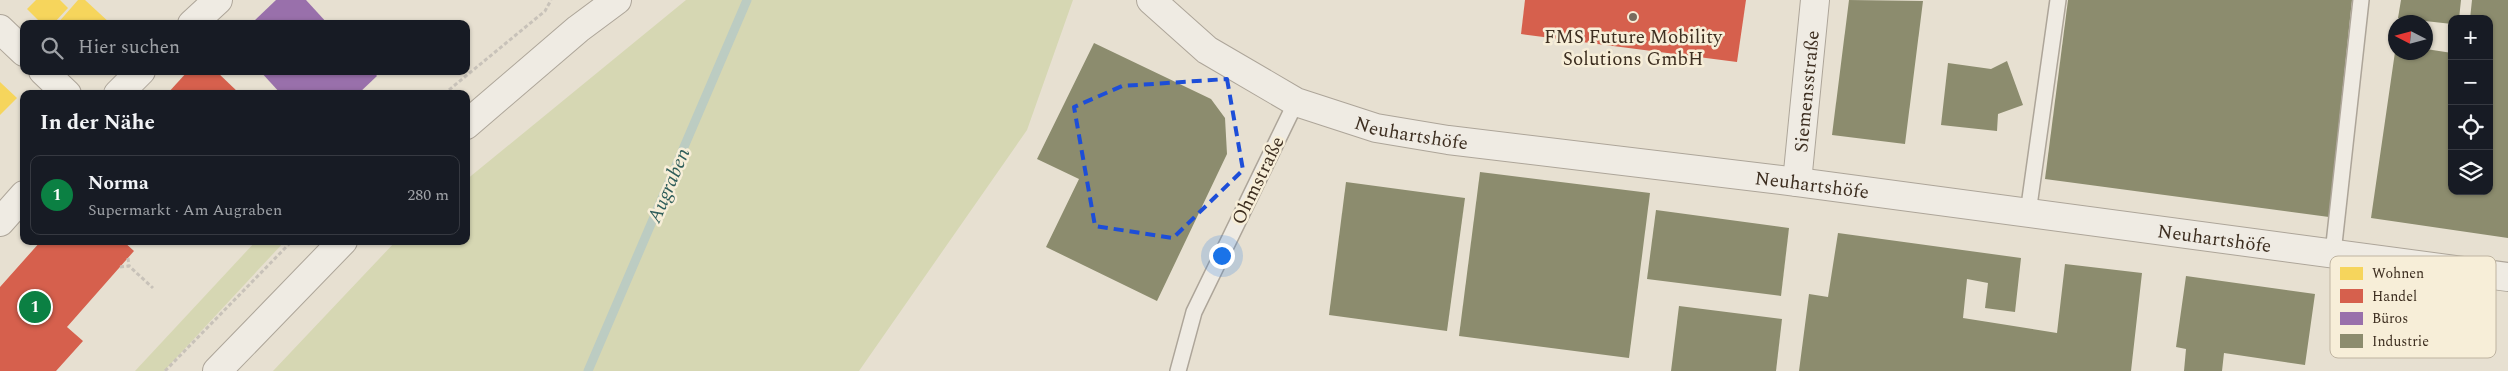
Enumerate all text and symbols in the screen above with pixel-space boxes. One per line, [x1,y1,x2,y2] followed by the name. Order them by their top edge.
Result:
[1627,11,1639,23] marker: FMS Future Mobility Solutions GmbH
[2388,15,2433,60] north arrow
[2448,15,2493,195] map controls
[2448,15,2493,60] button: +
[20,20,470,75] search box
[1544,23,1723,74] place label: FMS Future Mobility Solutions GmbH
[1787,29,1828,154] street label: Siemensstraße
[78,33,180,62] text: Hier suchen
[38,34,66,62] icon: search
[2448,60,2493,105] button: −
[2448,105,2493,150] button: locate
[40,107,155,139] text: In der Nähe
[1350,109,1470,158] street label: Neuhartshöfe
[1224,131,1292,230] street label: Ohmstraße
[639,143,698,228] water label: Augraben
[2448,150,2493,195] button: layers
[1753,164,1871,207] street label: Neuhartshöfe
[88,169,149,198] text: Norma
[53,183,61,207] text: 1
[407,183,449,207] text: 280 m
[88,198,282,222] text: Supermarkt · Am Augraben
[2155,217,2273,261] street label: Neuhartshöfe
[1209,243,1235,269] your location
[2330,256,2496,358] legend
[2372,263,2424,284] text: Wohnen
[2372,286,2417,307] text: Handel
[19,288,51,326] pin: 1
[2372,308,2408,329] text: Büros
[2372,331,2429,352] text: Industrie

